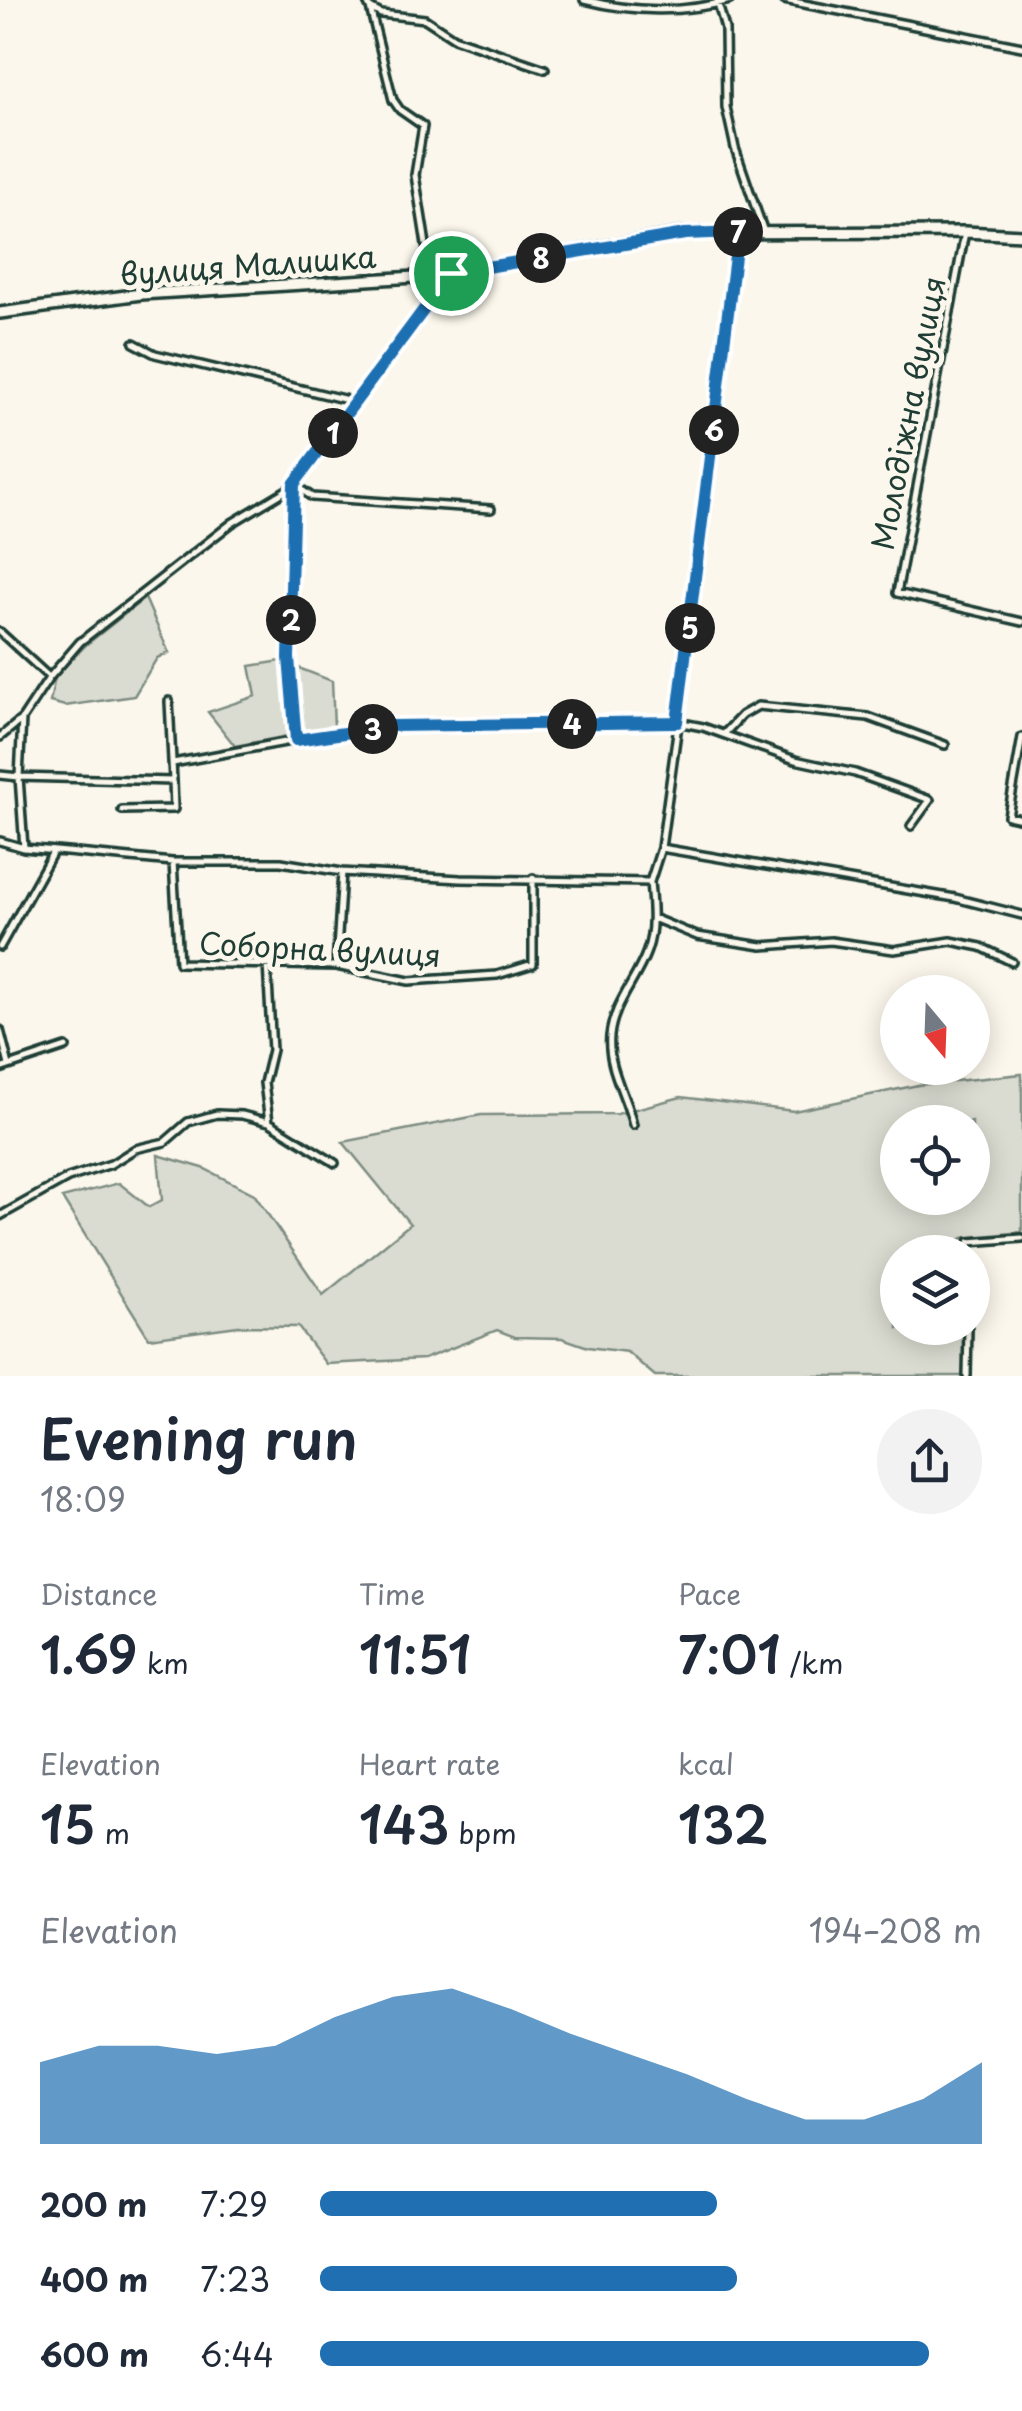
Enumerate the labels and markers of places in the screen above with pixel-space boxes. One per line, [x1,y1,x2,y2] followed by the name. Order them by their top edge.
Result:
[713,207,763,257] pin: 7
[409,231,494,316] pin
[516,233,566,283] pin: 8
[689,405,739,455] pin: 6
[308,408,358,458] pin: 1
[266,595,316,645] pin: 2
[665,603,715,653] pin: 5
[547,699,597,749] pin: 4
[348,704,398,754] pin: 3

